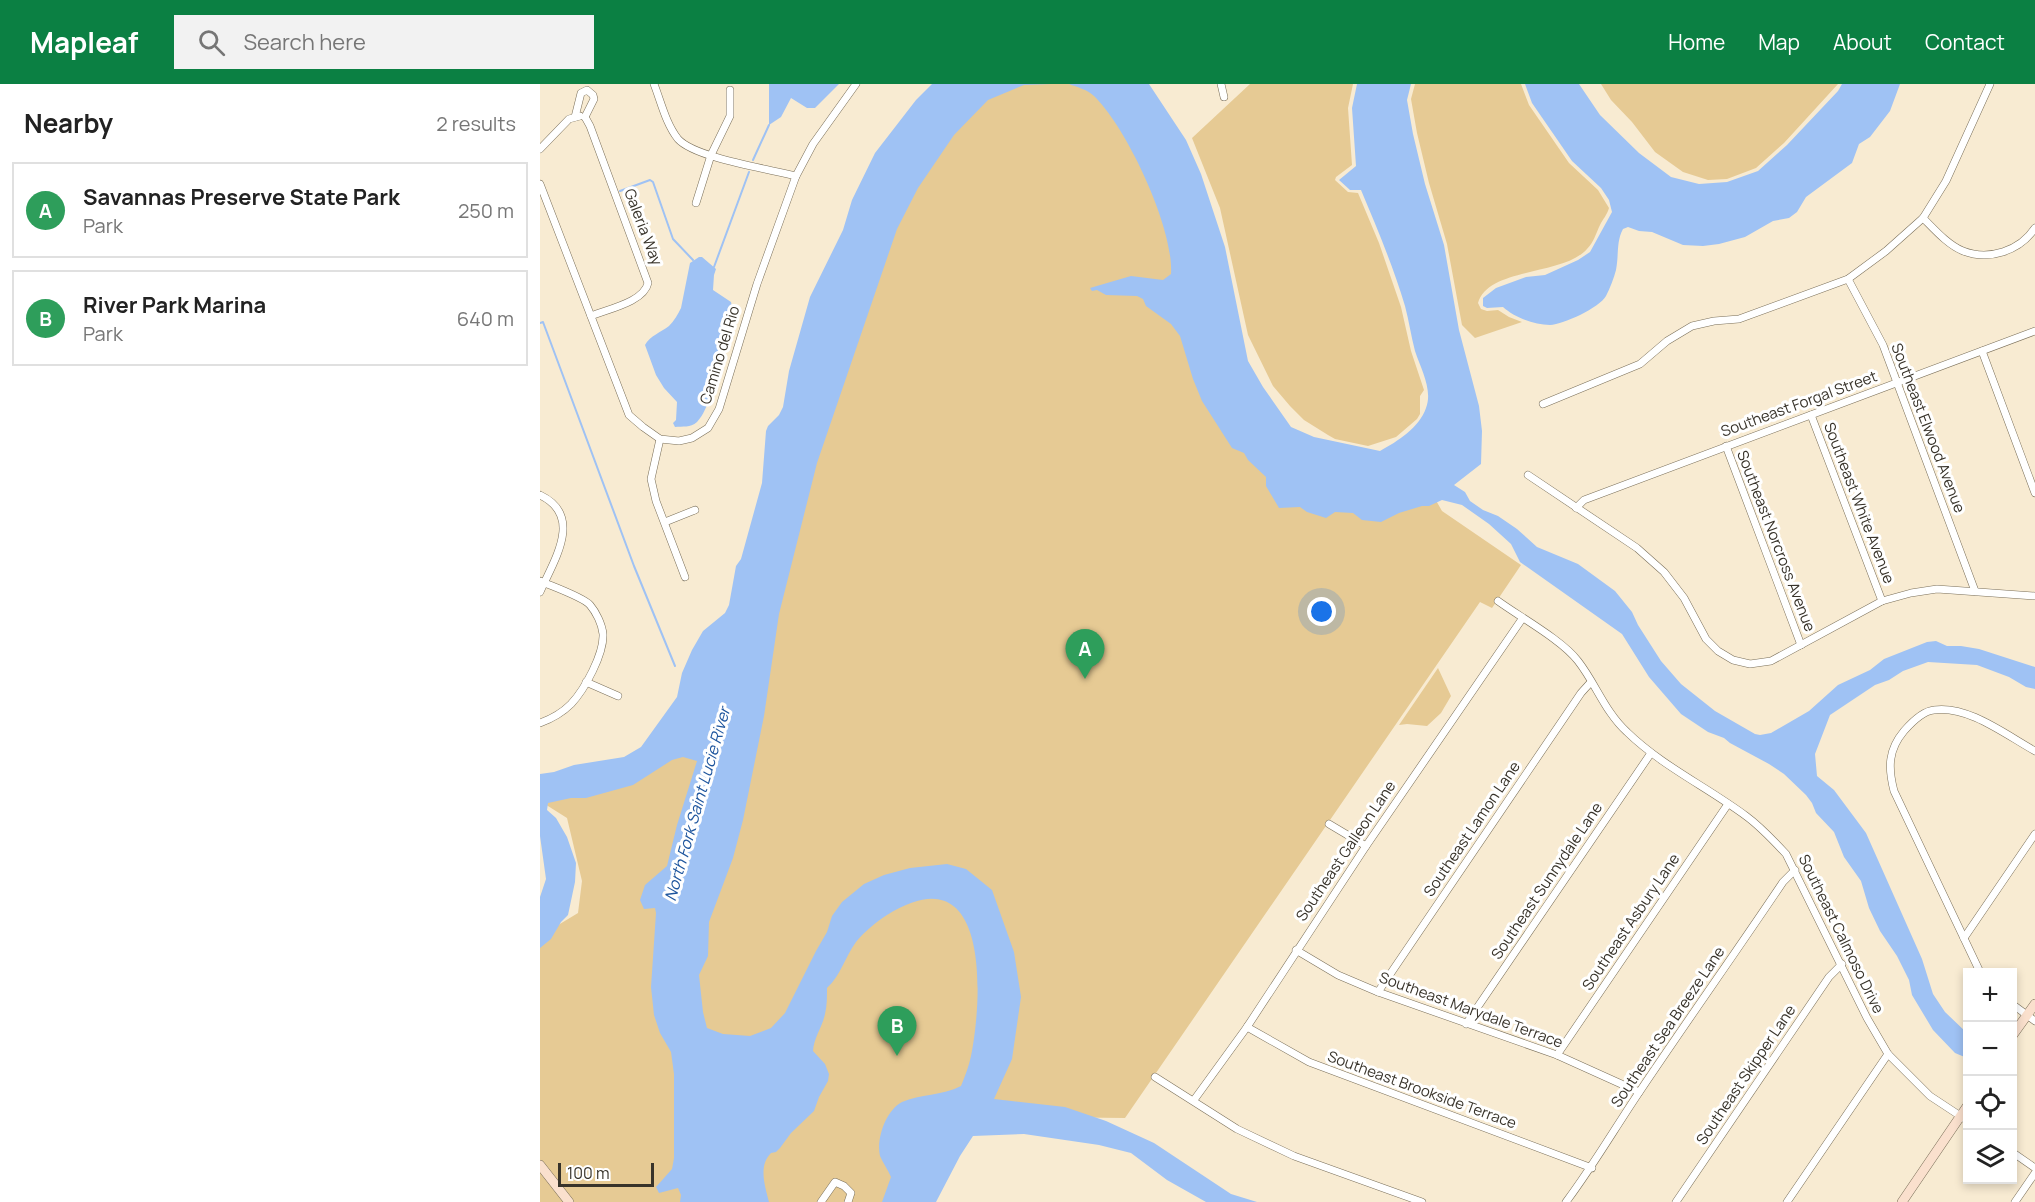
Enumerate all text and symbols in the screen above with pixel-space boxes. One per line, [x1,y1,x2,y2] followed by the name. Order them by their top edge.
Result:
[174,15,594,69] search box
[30,23,138,61] text: Mapleaf
[195,26,228,59] icon: search
[243,27,366,57] text: Search here
[1668,28,1725,56] text: Home
[1758,28,1800,56] text: Map
[1833,28,1892,56] text: About
[1925,28,2005,56] text: Contact
[24,105,113,141] text: Nearby
[436,110,516,137] text: 2 results
[83,182,400,212] text: Savannas Preserve State Park
[619,185,668,268] street label: Galeria Way
[39,197,52,224] text: A
[458,197,514,224] text: 250 m
[83,212,123,239] text: Park
[83,290,266,320] text: River Park Marina
[695,303,745,407] street label: Camino del Rio
[39,305,52,332] text: B
[457,305,514,332] text: 640 m
[83,320,123,347] text: Park
[1886,340,1971,516] street label: Southeast Elwood Avenue
[1718,365,1880,442] street label: Southeast Forgal Street
[1819,419,1900,587] street label: Southeast White Avenue
[1732,447,1821,635] street label: Southeast Norcross Avenue
[1307,597,1336,626] your location
[1066,630,1104,679] pin: A
[659,703,736,903] water label: North Fork Saint Lucie River
[1418,757,1525,900] street label: Southeast Lamon Lane
[1291,776,1401,925] street label: Southeast Galleon Lane
[1486,798,1607,963] street label: Southeast Sunnydale Lane
[1577,849,1684,994] street label: Southeast Asbury Lane
[1794,851,1889,1017] street label: Southeast Calmoso Drive
[1606,942,1729,1111] street label: Southeast Sea Breeze Lane
[1376,966,1566,1053] street label: Southeast Marydale Terrace
[1963,968,2017,1184] map controls
[1963,968,2017,1022] button: +
[1691,1000,1800,1149] street label: Southeast Skipper Lane
[878,1006,916,1056] pin: B
[1963,1022,2017,1076] button: −
[1325,1046,1520,1134] street label: Southeast Brookside Terrace
[1963,1076,2017,1130] button: locate
[1963,1130,2017,1184] button: layers
[558,1160,654,1188] scale bar
[567,1162,610,1184] text: 100 m

